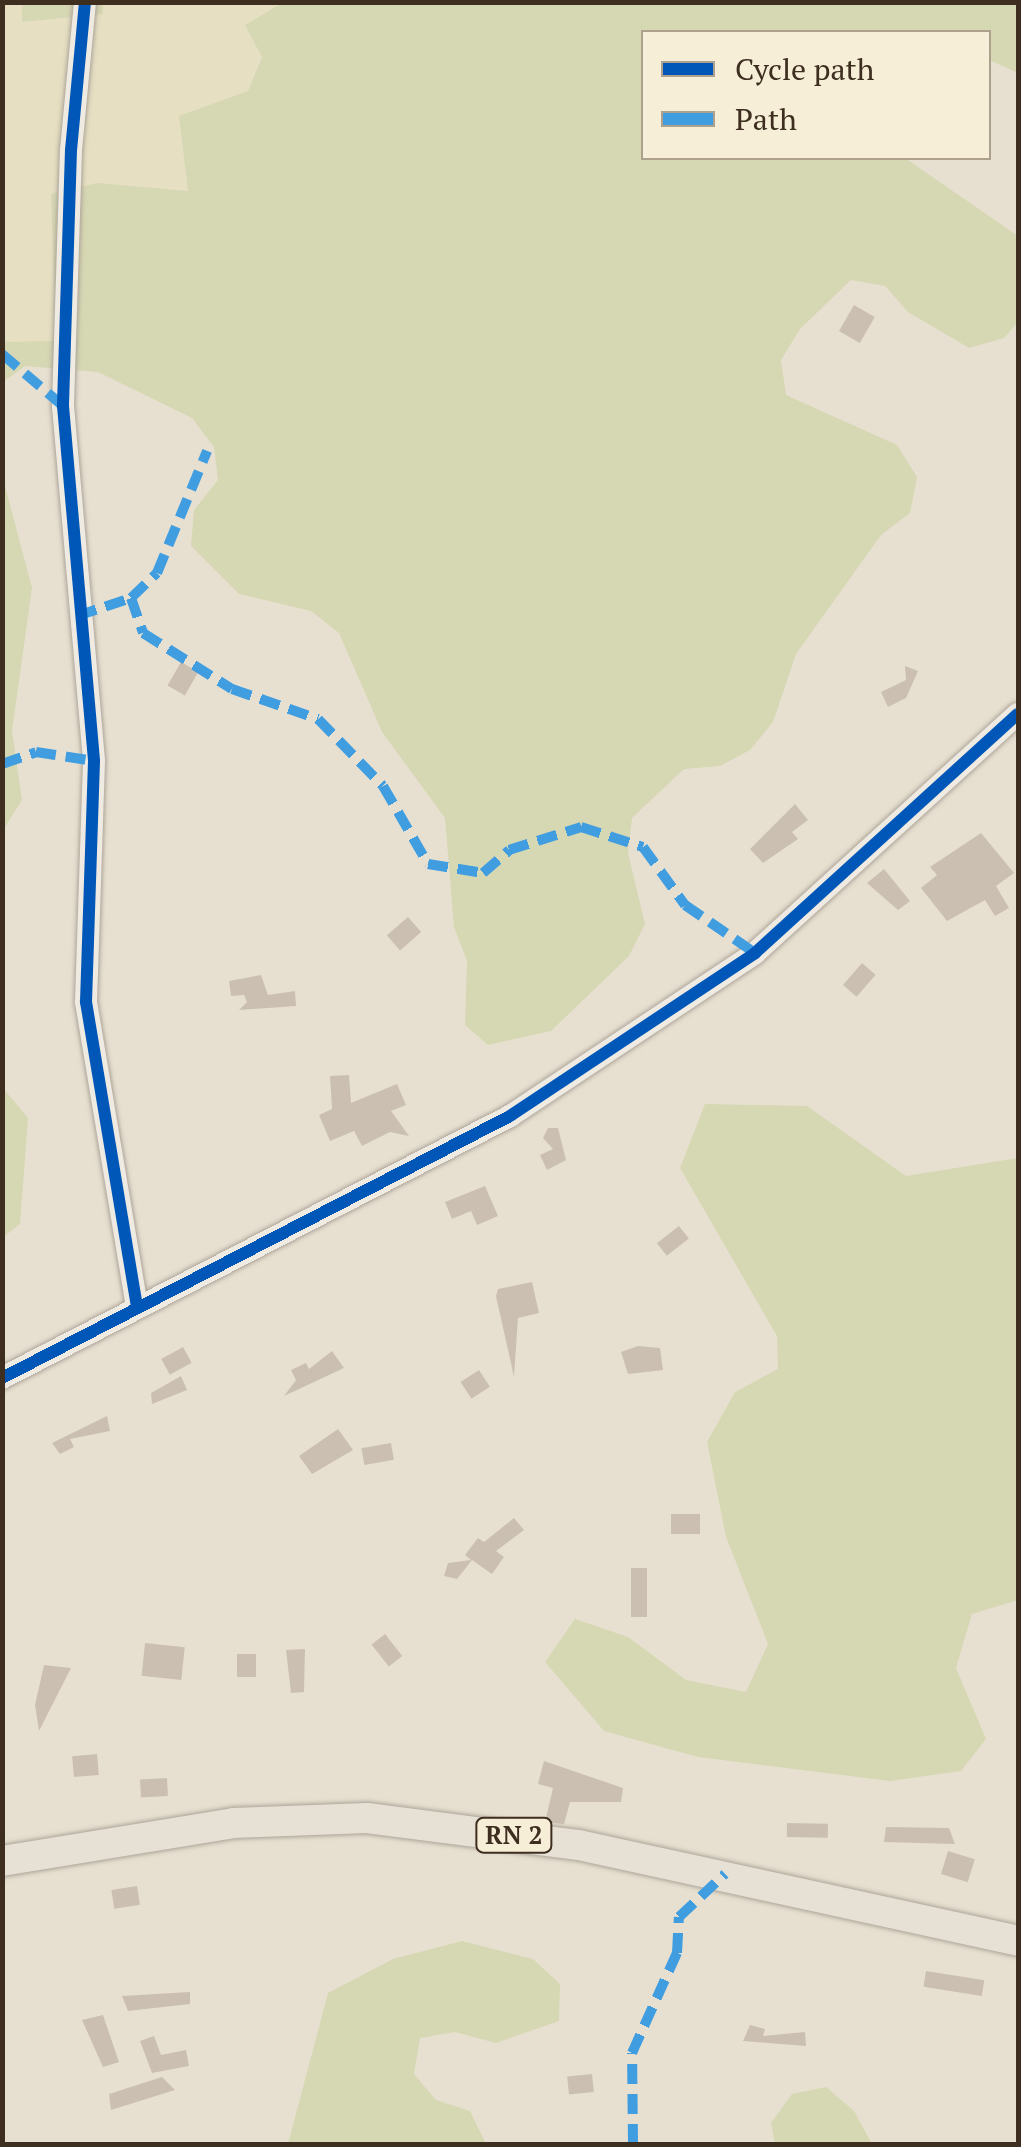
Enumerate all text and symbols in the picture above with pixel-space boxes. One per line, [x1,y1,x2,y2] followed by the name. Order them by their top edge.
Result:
[641,30,991,160] legend
[735,49,874,89] text: Cycle path
[735,99,797,139] text: Path
[474,1815,554,1855] road number: RN 2

